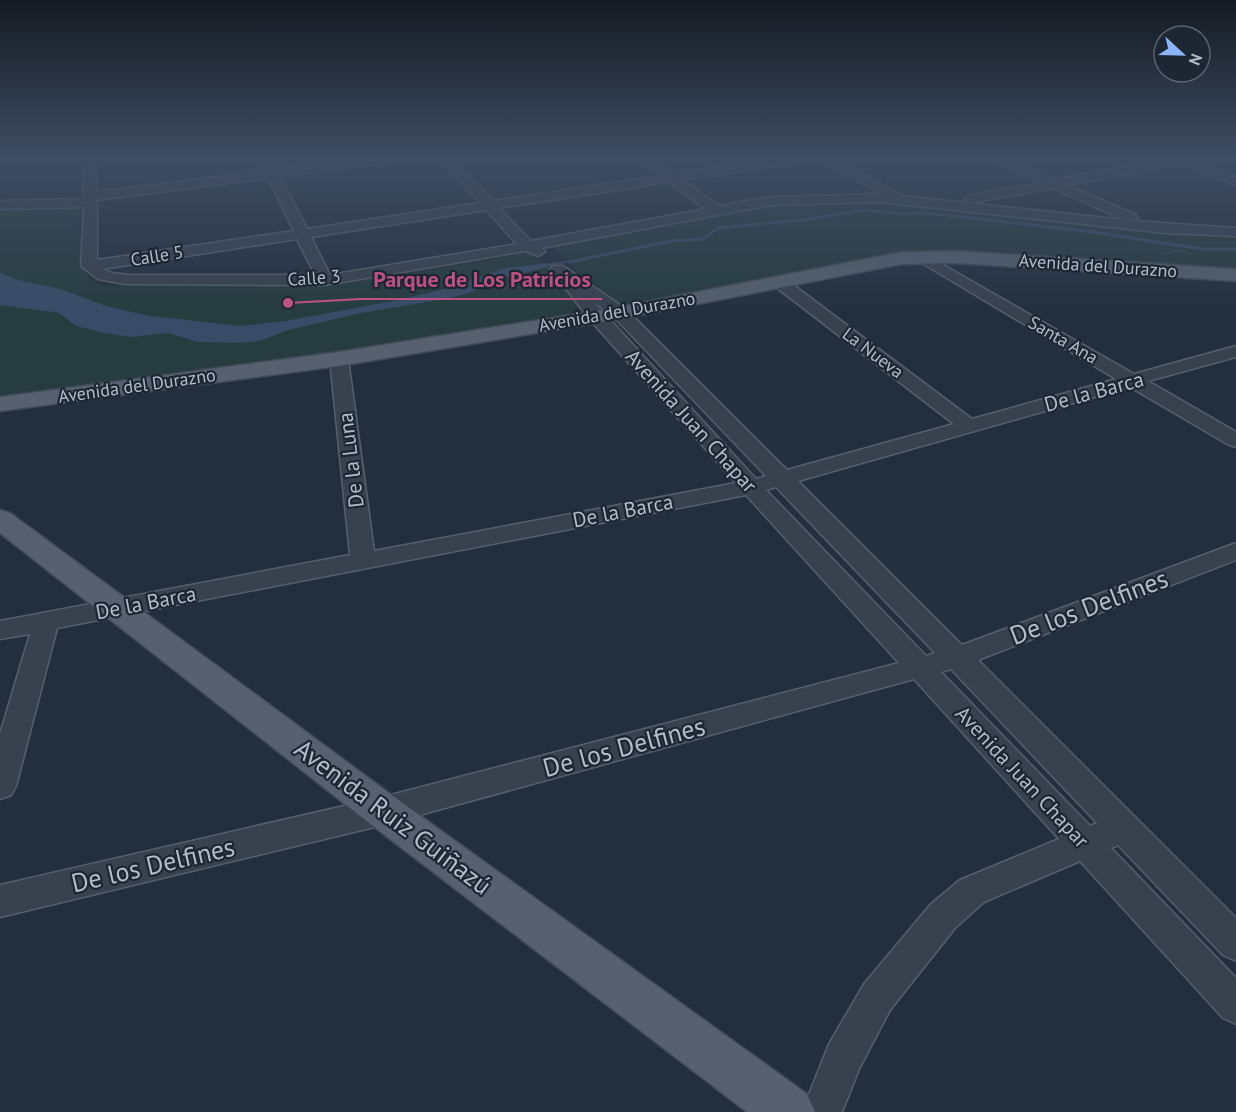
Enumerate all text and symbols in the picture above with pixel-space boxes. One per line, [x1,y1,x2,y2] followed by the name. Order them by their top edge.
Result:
[1152,24,1212,84] north arrow
[1185,51,1207,68] text: N
[129,240,185,271] street label: Calle 5
[1018,248,1178,283] street label: Avenida del Durazno
[361,259,602,299] callout: Parque de Los Patricios
[287,264,341,291] street label: Calle 3
[373,265,591,293] text: Parque de Los Patricios
[537,286,697,337] street label: Avenida del Durazno
[1024,310,1102,369] street label: Santa Ana
[838,322,909,383] street label: La Nueva
[620,343,763,498] street label: Avenida Juan Chapar
[57,363,217,408] street label: Avenida del Durazno
[1041,365,1147,418] street label: De la Barca
[331,411,370,509] street label: De la Luna
[570,488,675,533] street label: De la Barca
[1005,561,1173,652] street label: De los Delfines
[93,580,198,625] street label: De la Barca
[950,700,1095,853] street label: Avenida Juan Chapar
[539,709,709,784] street label: De los Delfines
[288,732,498,902] street label: Avenida Ruiz Guiñazú
[68,830,238,899] street label: De los Delfines

